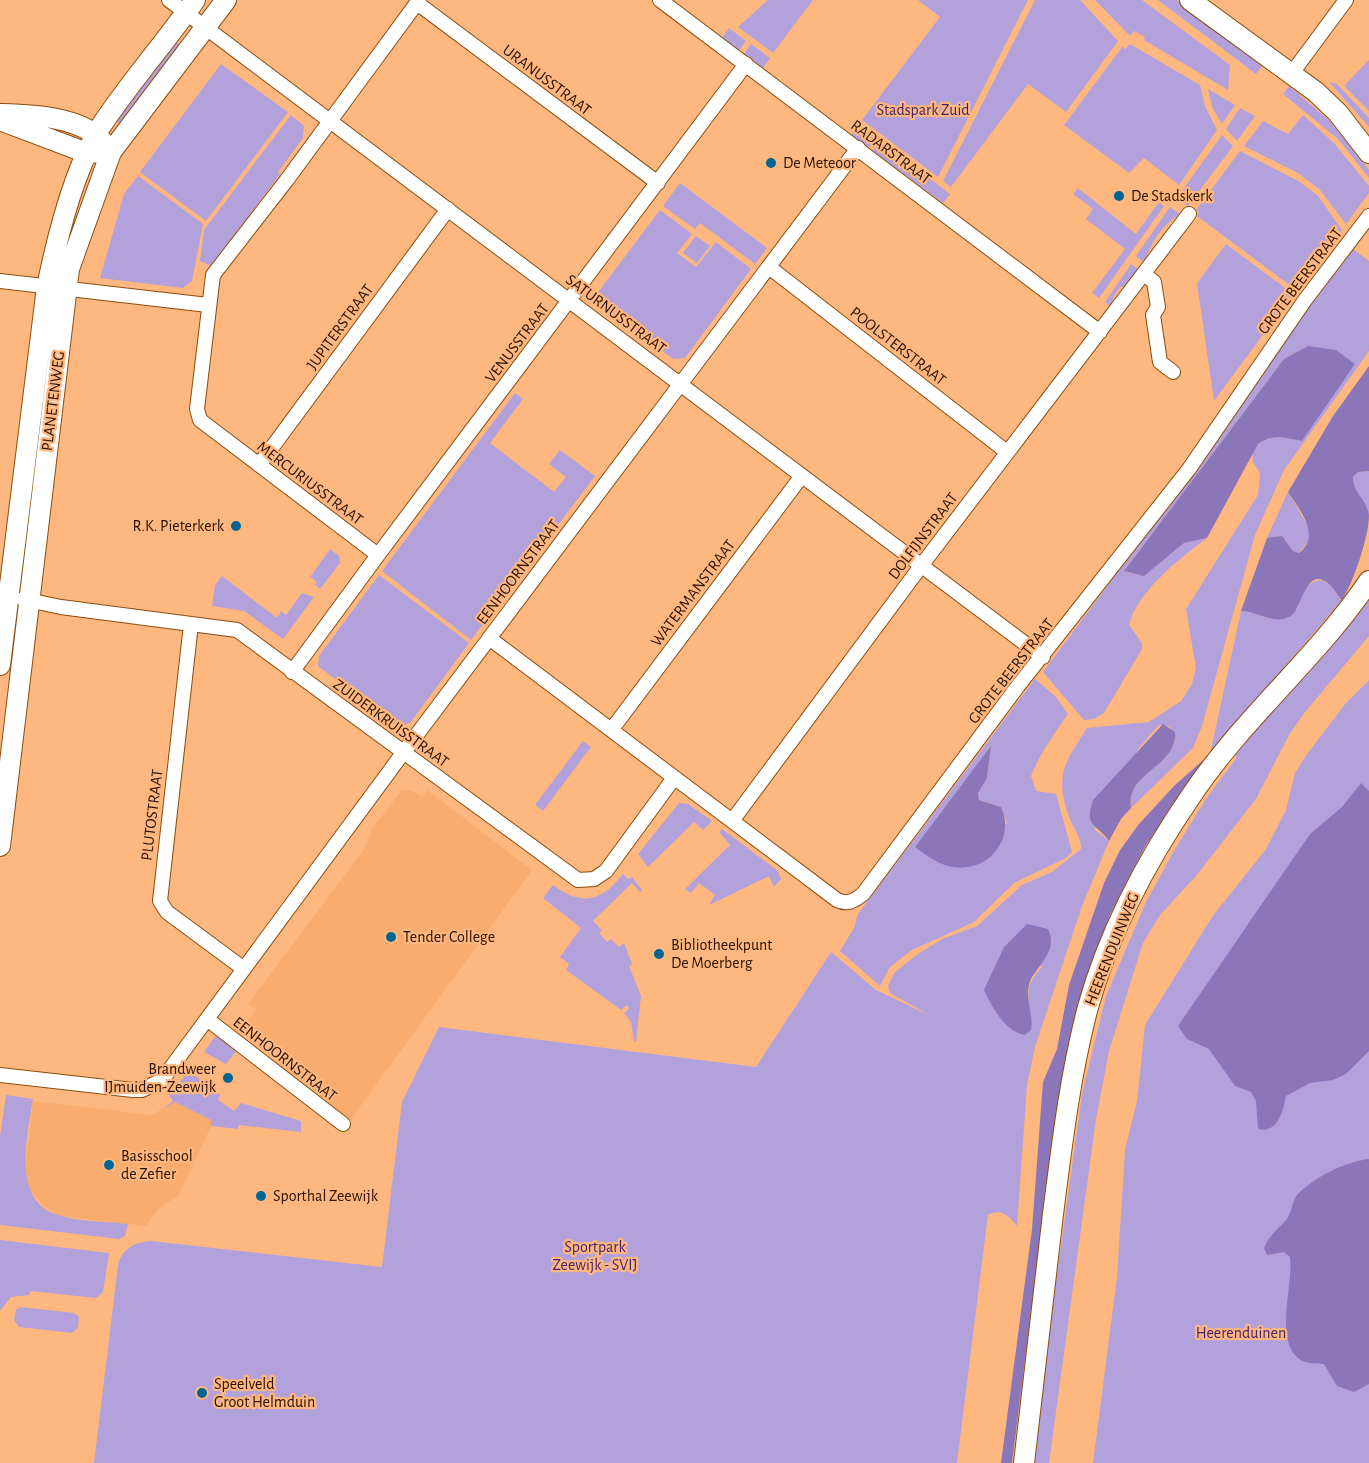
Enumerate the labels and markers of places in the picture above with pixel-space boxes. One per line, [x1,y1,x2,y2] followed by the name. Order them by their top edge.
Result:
[783,155,857,171] place label: De Meteoor
[764,156,778,170] marker: De Meteoor
[1131,188,1213,204] place label: De Stadskerk
[1112,189,1126,203] marker: De Stadskerk
[133,518,225,534] place label: R.K. Pieterkerk
[229,519,243,533] marker: R.K. Pieterkerk
[403,929,495,945] place label: Tender College
[384,930,398,944] marker: Tender College
[671,937,772,971] place label: Bibliotheekpunt De Moerberg
[652,947,666,961] marker: Bibliotheekpunt De Moerberg
[104,1061,217,1096] place label: Brandweer IJmuiden-Zeewijk
[221,1071,235,1085] marker: Brandweer IJmuiden-Zeewijk
[121,1148,193,1182] place label: Basisschool de Zefier
[102,1158,116,1172] marker: Basisschool de Zefier
[273,1188,379,1205] place label: Sporthal Zeewijk
[254,1189,268,1203] marker: Sporthal Zeewijk
[214,1376,315,1410] place label: Speelveld Groot Helmduin
[195,1386,209,1400] marker: Speelveld Groot Helmduin

